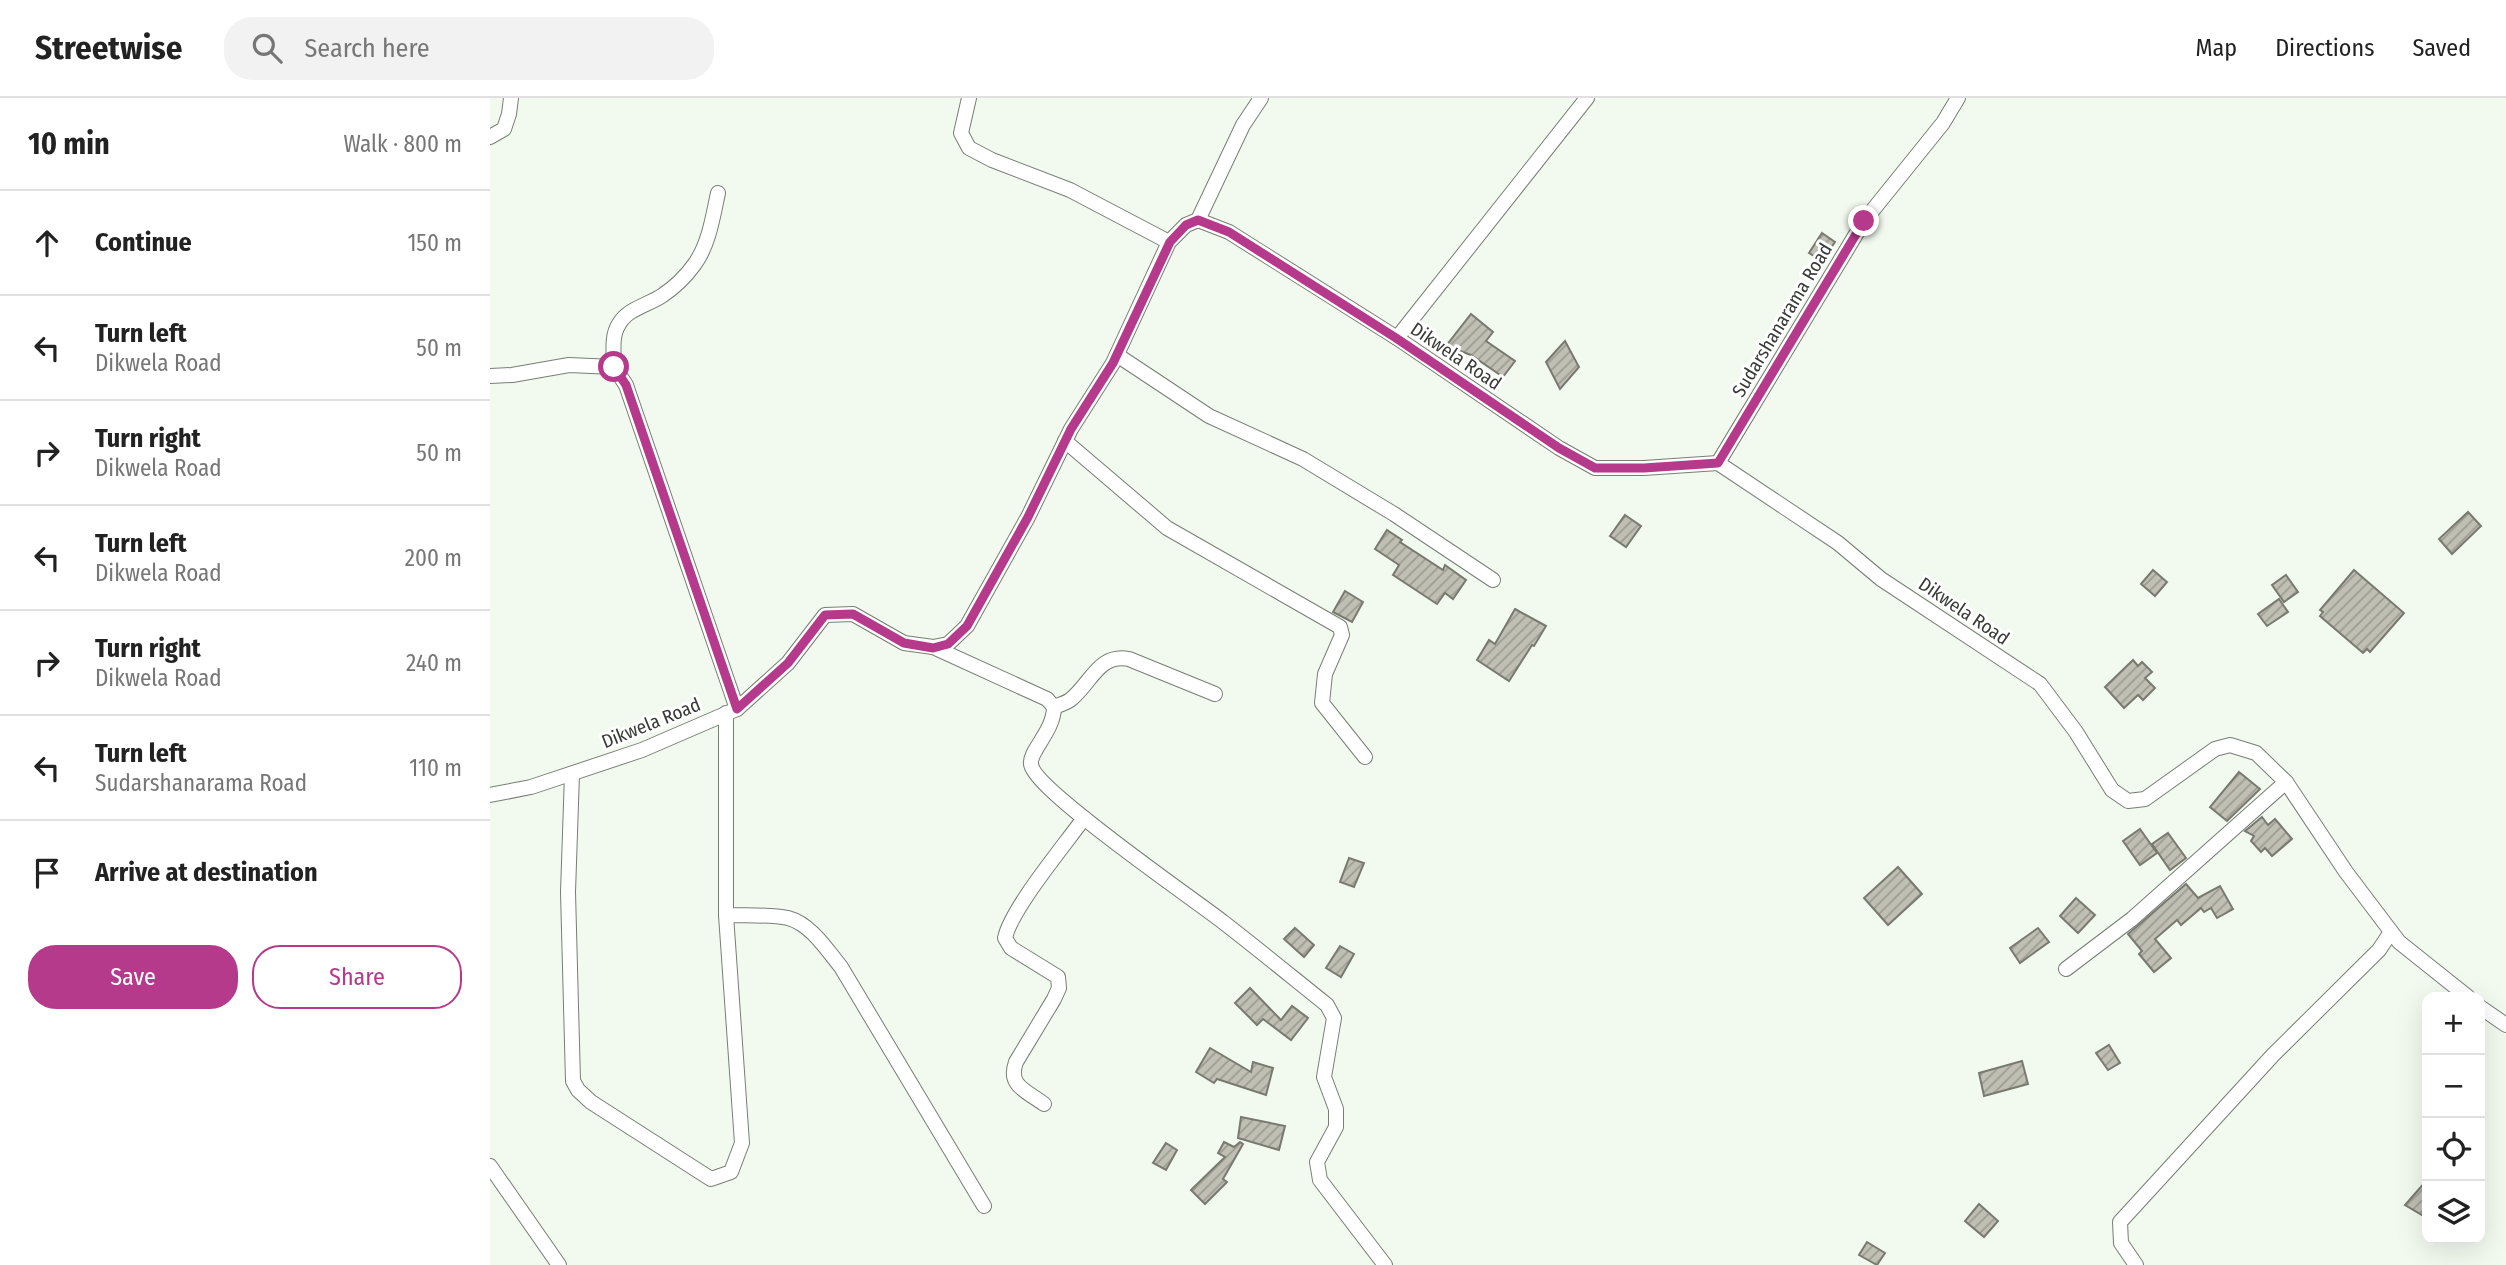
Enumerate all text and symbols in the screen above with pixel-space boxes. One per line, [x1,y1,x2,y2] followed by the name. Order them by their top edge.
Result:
[224,17,714,80] search box
[35,28,182,68] text: Streetwise
[248,29,286,67] icon: search
[304,33,430,64] text: Search here
[2196,34,2237,62] text: Map
[2275,34,2374,62] text: Directions
[2412,34,2471,62] text: Saved
[28,126,110,162] text: 10 min
[343,130,462,158] text: Walk · 800 m
[1848,205,1879,236] route end
[28,224,66,262] icon: ahead
[95,227,192,258] text: Continue
[407,229,462,257] text: 150 m
[1727,239,1837,401] street label: Sudarshanarama Road
[1406,317,1506,395] street label: Dikwela Road
[95,318,187,349] text: Turn left
[28,329,66,367] icon: left
[416,334,462,362] text: 50 m
[95,349,222,377] text: Dikwela Road
[598,351,629,382] route start
[95,423,201,454] text: Turn right
[28,434,66,472] icon: right
[416,439,462,467] text: 50 m
[95,454,222,482] text: Dikwela Road
[95,528,187,559] text: Turn left
[28,539,66,577] icon: left
[405,544,462,572] text: 200 m
[95,559,222,587] text: Dikwela Road
[1914,572,2014,650] street label: Dikwela Road
[95,633,201,664] text: Turn right
[28,644,66,682] icon: right
[406,649,462,677] text: 240 m
[95,664,222,692] text: Dikwela Road
[598,693,704,753] street label: Dikwela Road
[95,738,187,769] text: Turn left
[28,749,66,787] icon: left
[409,754,462,782] text: 110 m
[95,769,307,797] text: Sudarshanarama Road
[28,854,66,892] icon: arrive
[95,857,318,888] text: Arrive at destination
[28,945,238,1009] button: Save
[252,945,462,1009] button: Share
[2422,992,2485,1244] map controls
[2422,992,2485,1055] button: +
[2422,1055,2485,1118] button: −
[2422,1118,2485,1181] button: locate
[2422,1181,2485,1244] button: layers

